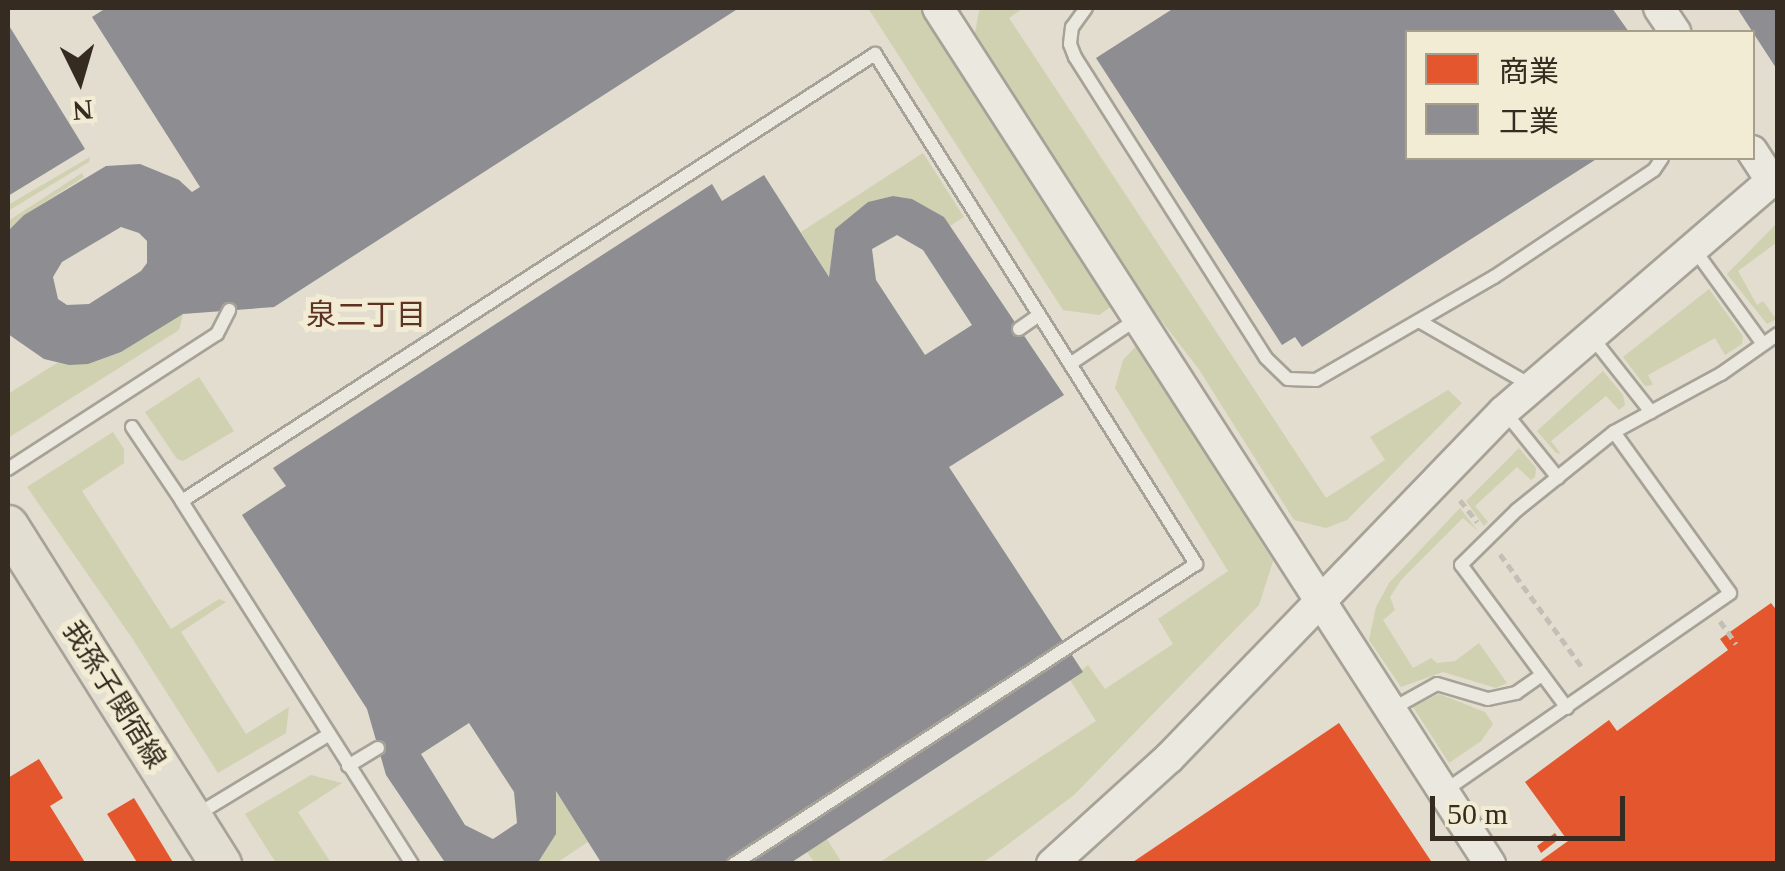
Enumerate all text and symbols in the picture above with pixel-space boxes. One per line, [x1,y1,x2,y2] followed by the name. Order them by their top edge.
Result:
[30,30,130,130] north arrow
[1405,30,1755,160] legend
[1499,55,1559,88] text: 商業
[71,94,94,127] text: N
[1499,105,1559,138] text: 工業
[306,297,426,333] district label: 泉二丁目
[55,615,173,775] street label: 我孫子関宿線
[1435,776,1630,838] scale bar
[1447,797,1508,830] text: 50 m

